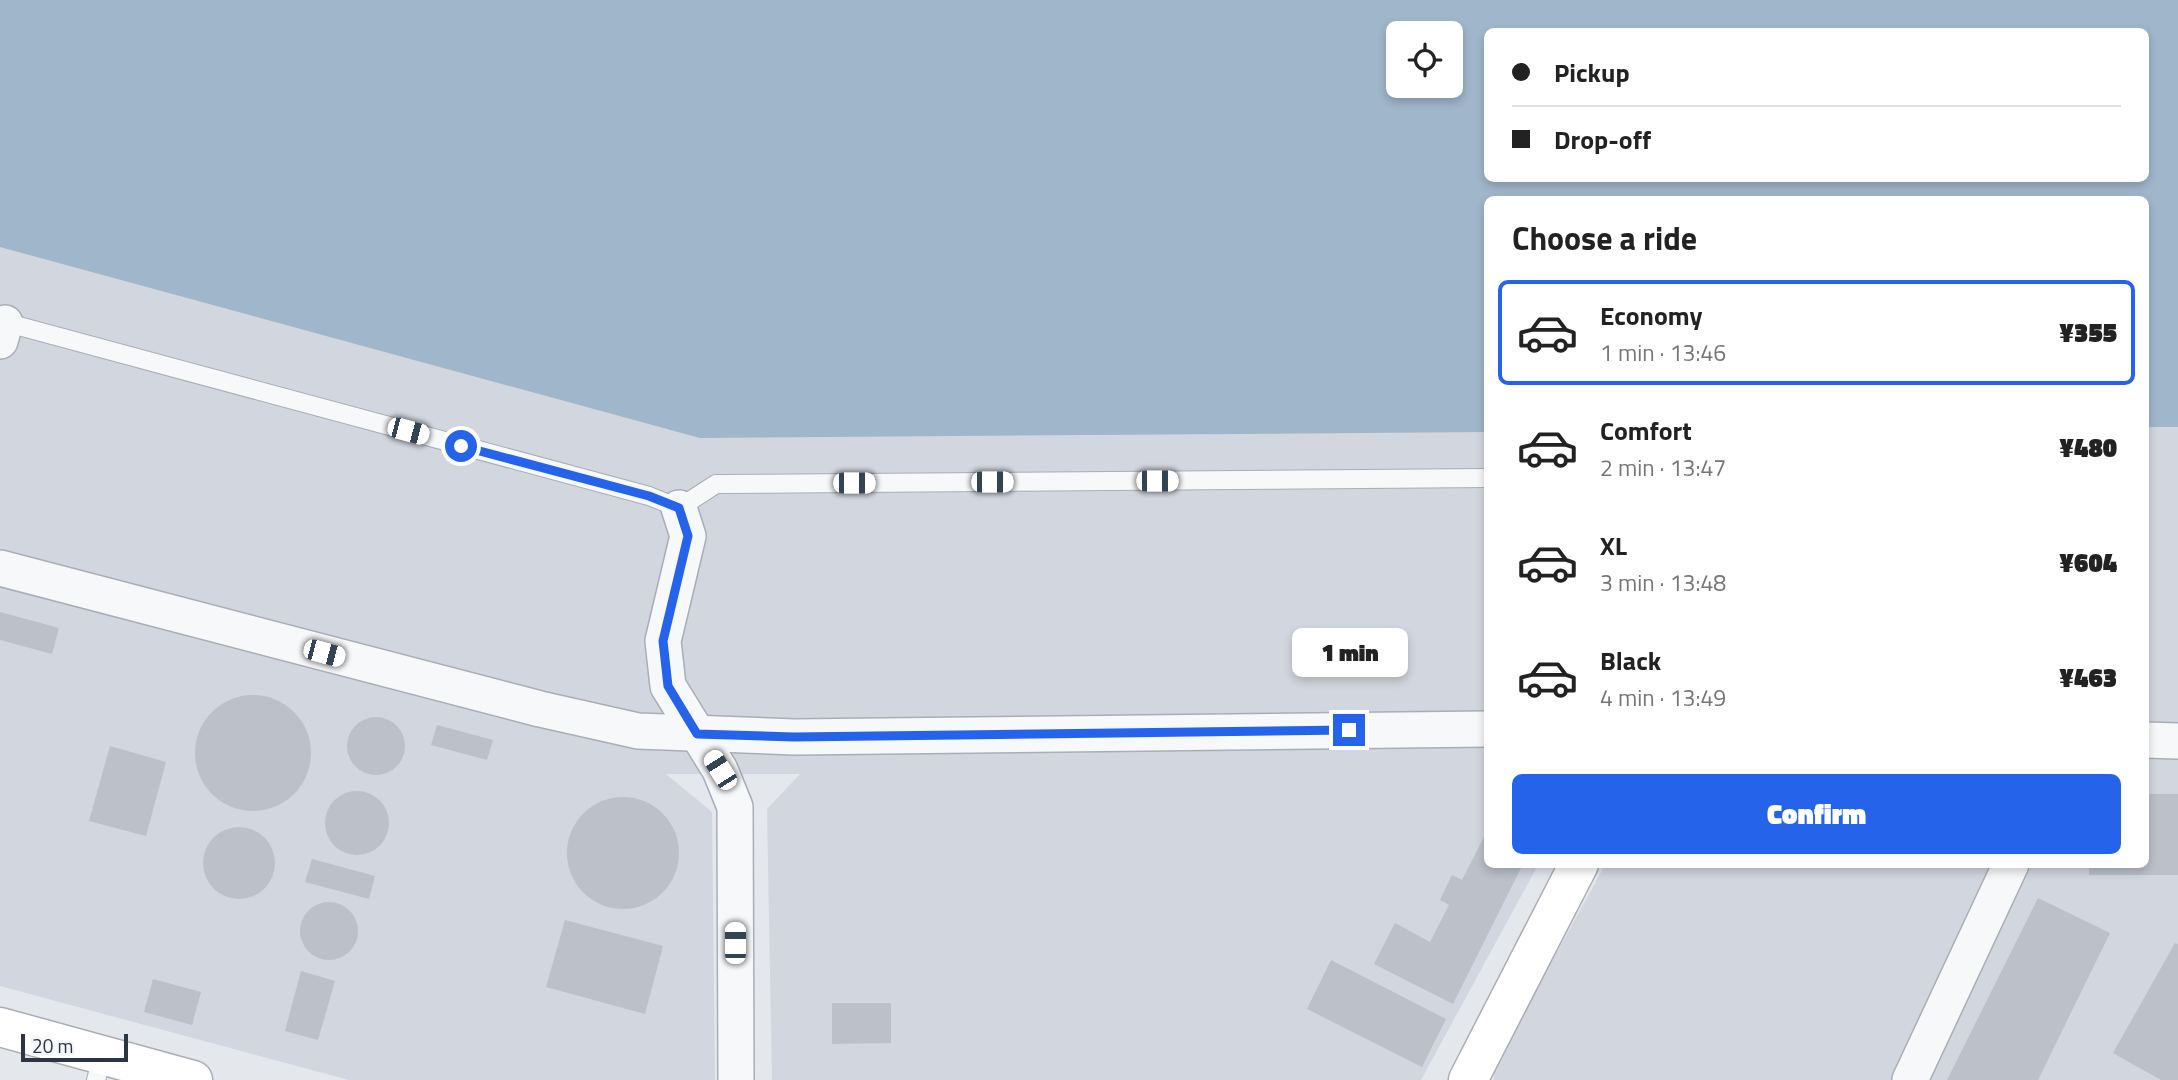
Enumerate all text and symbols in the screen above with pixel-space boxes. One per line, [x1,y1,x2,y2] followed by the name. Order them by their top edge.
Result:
[1386,21,1463,98] map controls
[1386,21,1463,98] button: locate
[1554,53,1630,92] text: Pickup
[1554,120,1651,159] text: Drop-off
[1512,214,1697,262] text: Choose a ride
[1600,296,1702,335] text: Economy
[1516,301,1579,364] icon: car
[2059,313,2117,352] text: ¥355
[1600,335,1726,370] text: 1 min · 13:46
[1600,411,1692,450] text: Comfort
[385,415,432,447] car
[1516,416,1579,479] icon: car
[2059,428,2117,467] text: ¥480
[445,430,477,462] route start
[1600,450,1726,485] text: 2 min · 13:47
[1137,471,1179,492] car
[972,472,1014,493] car
[834,473,876,494] car
[1600,526,1627,565] text: XL
[1516,531,1579,594] icon: car
[2059,543,2117,582] text: ¥604
[1600,565,1726,600] text: 3 min · 13:48
[1291,628,1407,678] callout: 1 min
[1321,635,1379,670] text: 1 min
[301,637,348,669] car
[1600,641,1661,680] text: Black
[1516,646,1579,709] icon: car
[2059,658,2117,697] text: ¥463
[1600,680,1726,715] text: 4 min · 13:49
[1333,714,1365,746] route end
[700,747,741,793] car
[1512,774,2121,854] button: Confirm
[725,922,746,964] car
[21,1031,128,1063] scale bar
[32,1031,73,1060] text: 20 m

